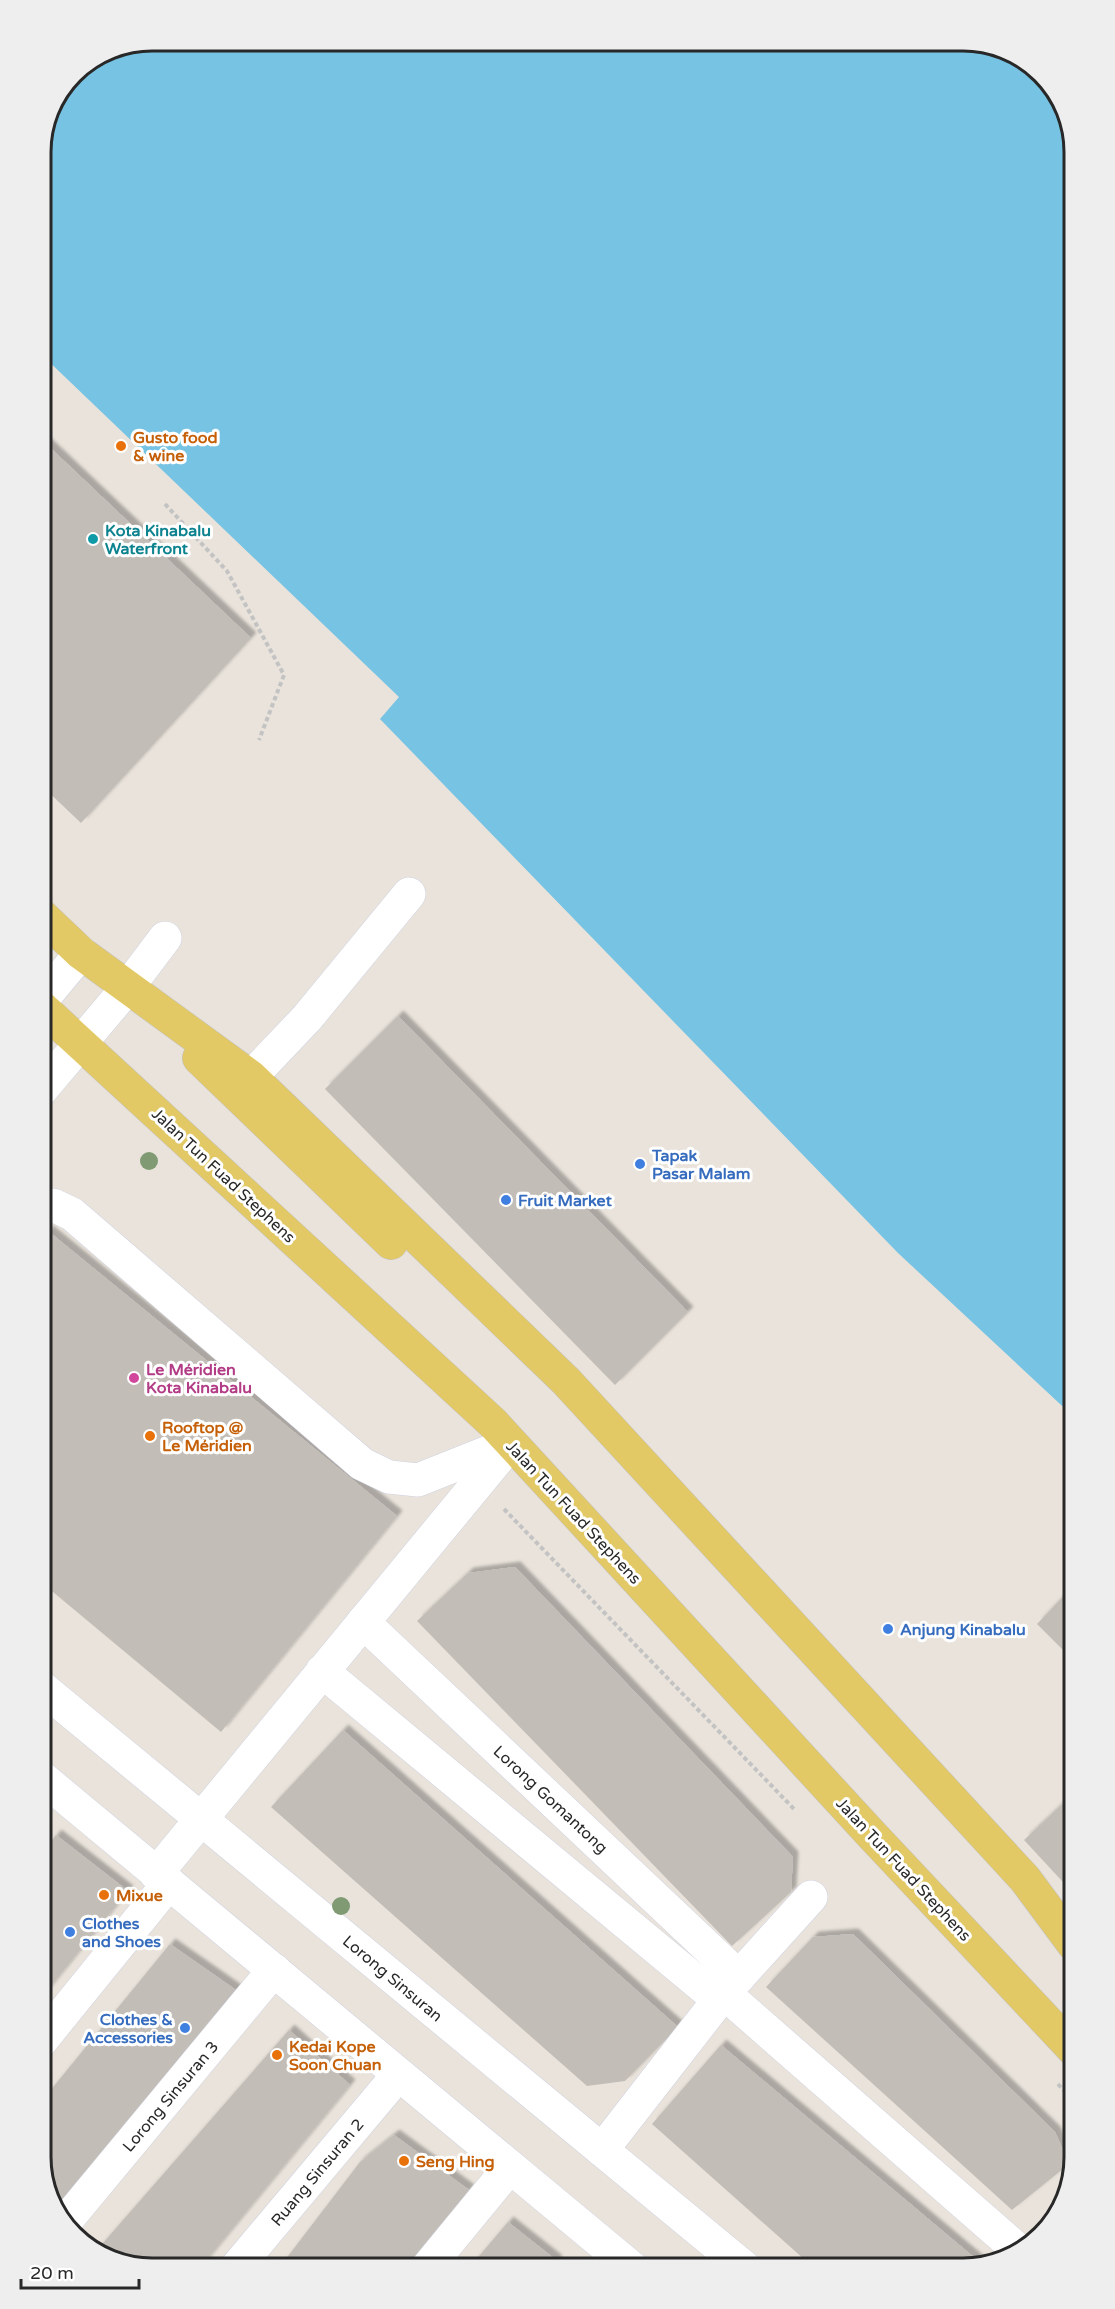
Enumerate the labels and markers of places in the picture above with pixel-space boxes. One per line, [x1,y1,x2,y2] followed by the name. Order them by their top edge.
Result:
[133,428,218,466] place label: Gusto food & wine
[114,439,128,453] marker: Gusto food & wine
[105,521,211,559] place label: Kota Kinabalu Waterfront
[86,532,100,546] marker: Kota Kinabalu Waterfront
[651,1146,750,1184] place label: Tapak Pasar Malam
[633,1157,647,1171] marker: Tapak Pasar Malam
[518,1191,613,1211] place label: Fruit Market
[499,1193,513,1207] marker: Fruit Market
[146,1360,252,1398] place label: Le Méridien Kota Kinabalu
[127,1371,141,1385] marker: Le Méridien Kota Kinabalu
[162,1418,252,1456] place label: Rooftop @ Le Méridien
[143,1429,157,1443] marker: Rooftop @ Le Méridien
[900,1620,1026,1640] place label: Anjung Kinabalu
[881,1622,895,1636] marker: Anjung Kinabalu
[116,1886,163,1906] place label: Mixue
[97,1888,111,1902] marker: Mixue
[82,1914,161,1952] place label: Clothes and Shoes
[63,1925,77,1939] marker: Clothes and Shoes
[83,2010,173,2048] place label: Clothes & Accessories
[178,2021,192,2035] marker: Clothes & Accessories
[289,2037,382,2075] place label: Kedai Kope Soon Chuan
[270,2048,284,2062] marker: Kedai Kope Soon Chuan
[416,2152,495,2172] place label: Seng Hing
[397,2154,411,2168] marker: Seng Hing

